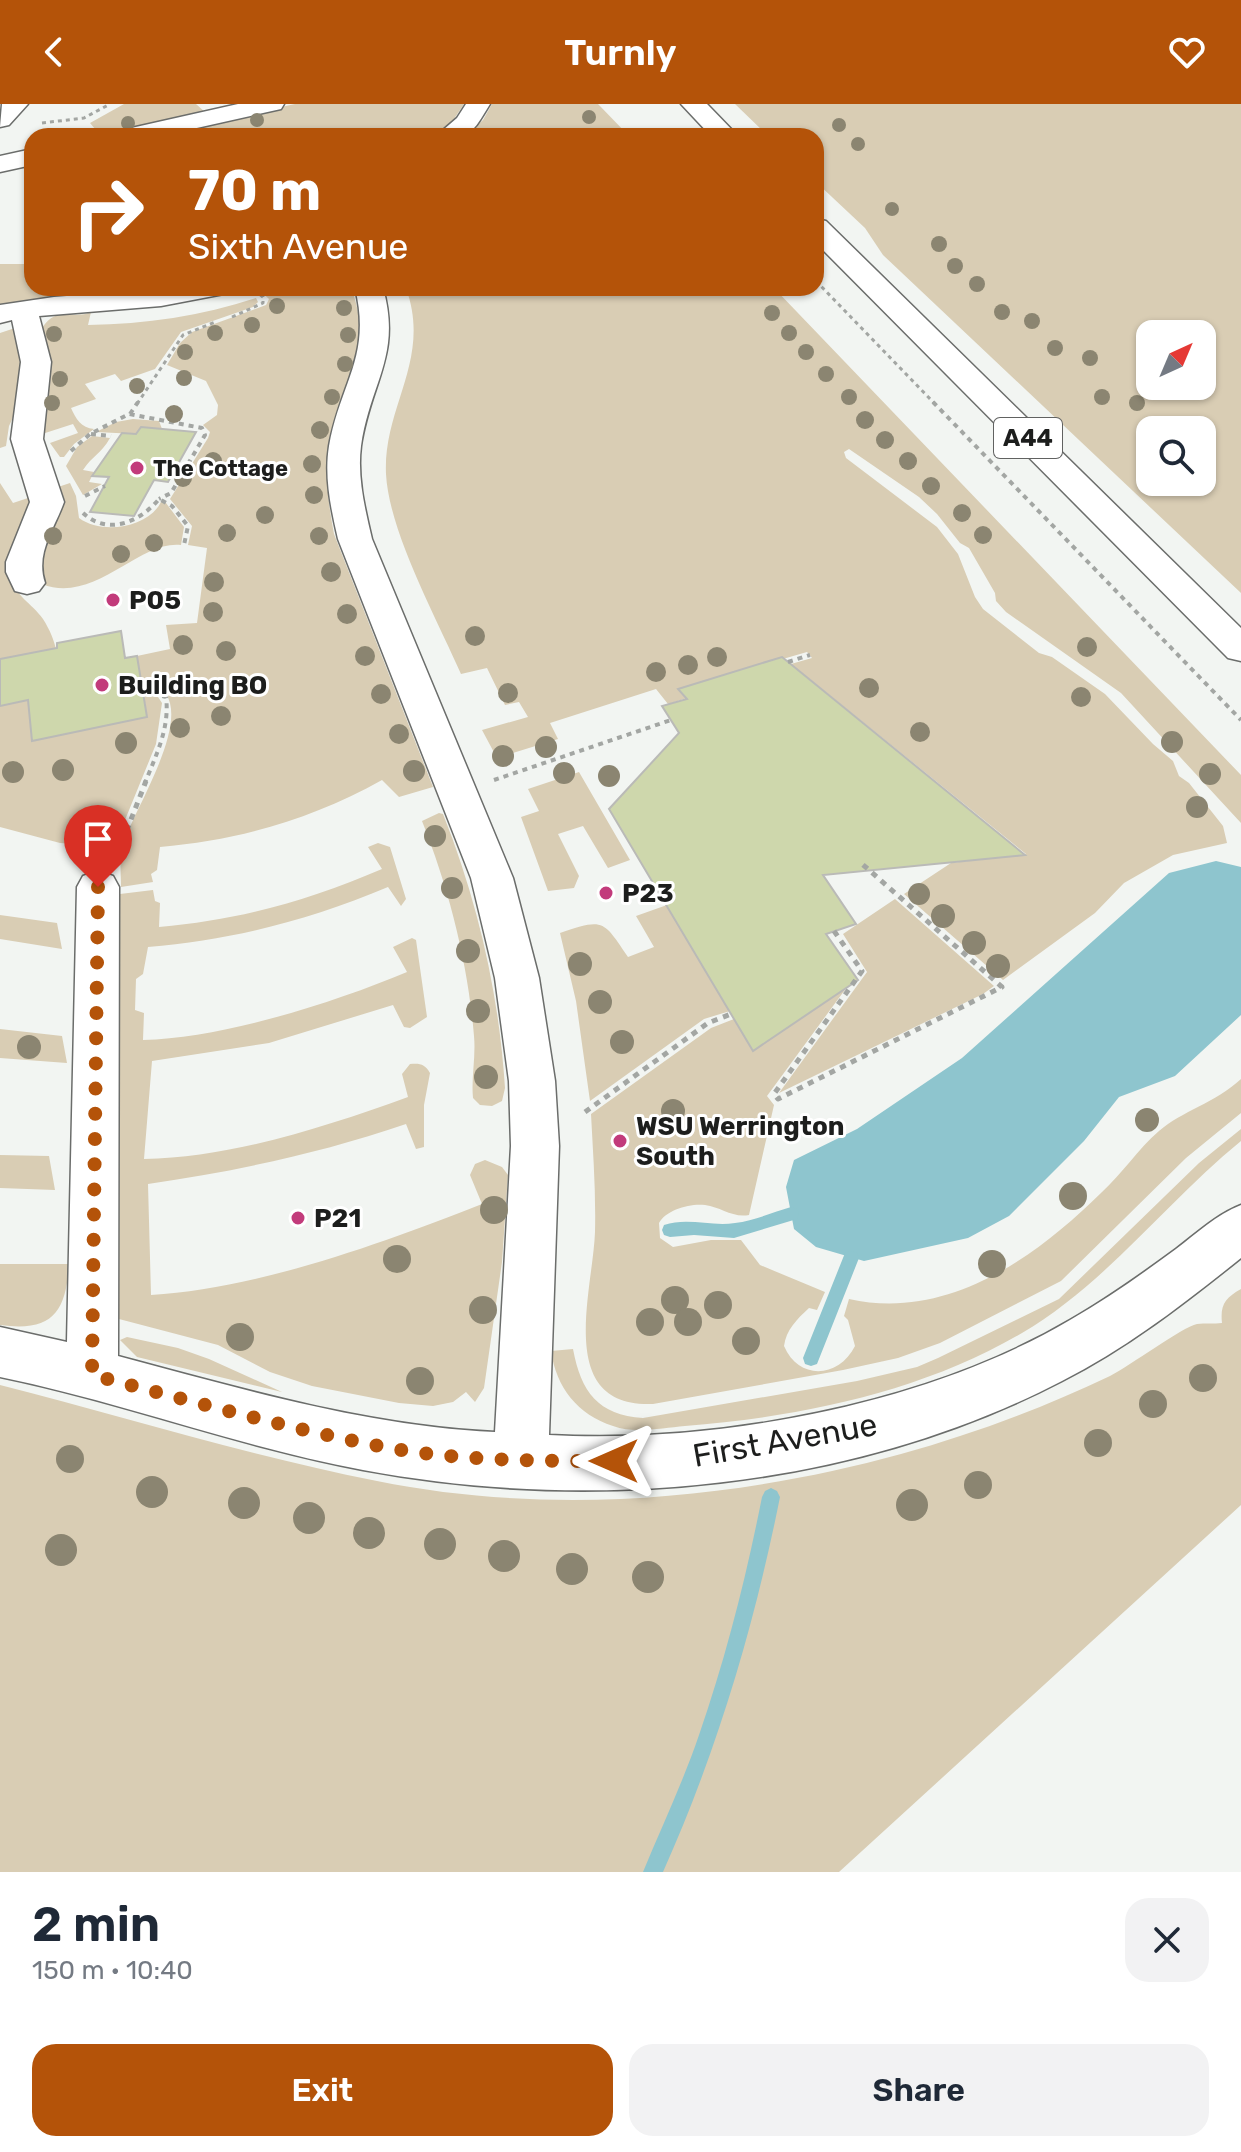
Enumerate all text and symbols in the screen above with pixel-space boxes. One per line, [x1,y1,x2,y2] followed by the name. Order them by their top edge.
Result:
[32,30,76,74] icon: back
[1165,30,1209,74] icon: heart
[564,31,677,74] text: Turnly
[188,158,321,224] text: 70 m
[56,160,160,264] icon: right
[188,225,408,268] text: Sixth Avenue
[1136,320,1216,400] north arrow
[1136,320,1216,496] map controls
[1136,416,1216,496] button: search
[994,418,1062,458] road number: A44
[153,455,288,482] place label: The Cottage
[128,459,146,477] marker: The Cottage
[129,585,181,616] place label: P05
[104,591,122,609] marker: P05
[118,670,267,701] place label: Building BO
[93,676,111,694] marker: Building BO
[64,805,132,887] pin
[76,817,120,861] icon: arrive
[622,878,674,909] place label: P23
[597,884,615,902] marker: P23
[636,1111,845,1172] place label: WSU Werrington South
[611,1132,629,1150] marker: WSU Werrington South
[314,1203,361,1234] place label: P21
[289,1209,307,1227] marker: P21
[690,1405,880,1475] street label: First Avenue
[572,1419,656,1503] position arrow
[32,1896,160,1953] text: 2 min
[1125,1898,1209,1982] button: close
[32,1955,193,1986] text: 150 m · 10:40
[32,2044,613,2136] button: Exit
[629,2044,1209,2136] button: Share

